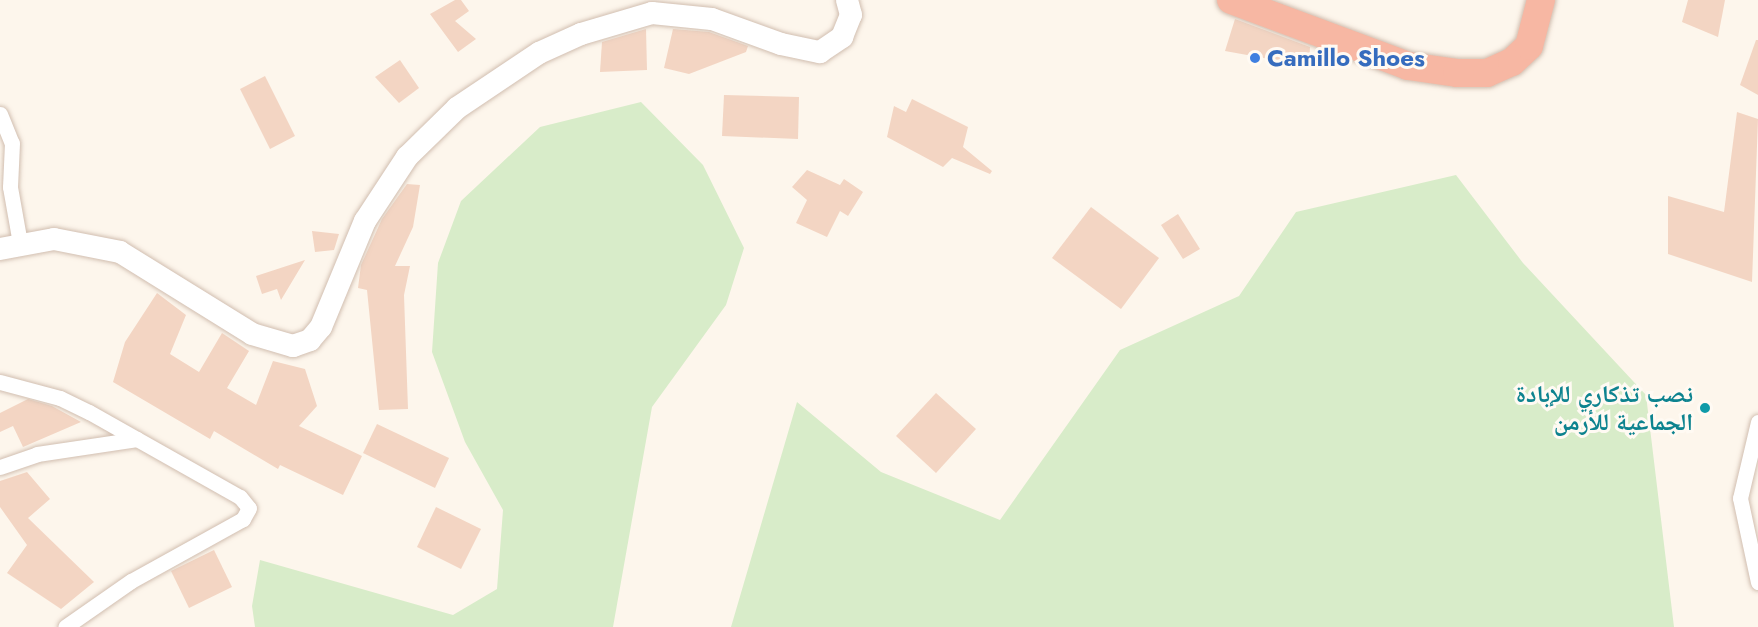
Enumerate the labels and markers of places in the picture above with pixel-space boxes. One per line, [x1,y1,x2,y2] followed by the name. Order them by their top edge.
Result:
[1267,44,1425,72] place label: Camillo Shoes
[1248,51,1262,65] marker: Camillo Shoes
[1516,380,1693,436] place label: نصب تذكاري للإبادة الجماعية للأرمن
[1698,401,1712,415] marker: نصب تذكاري للإبادة الجماعية للأرمن

